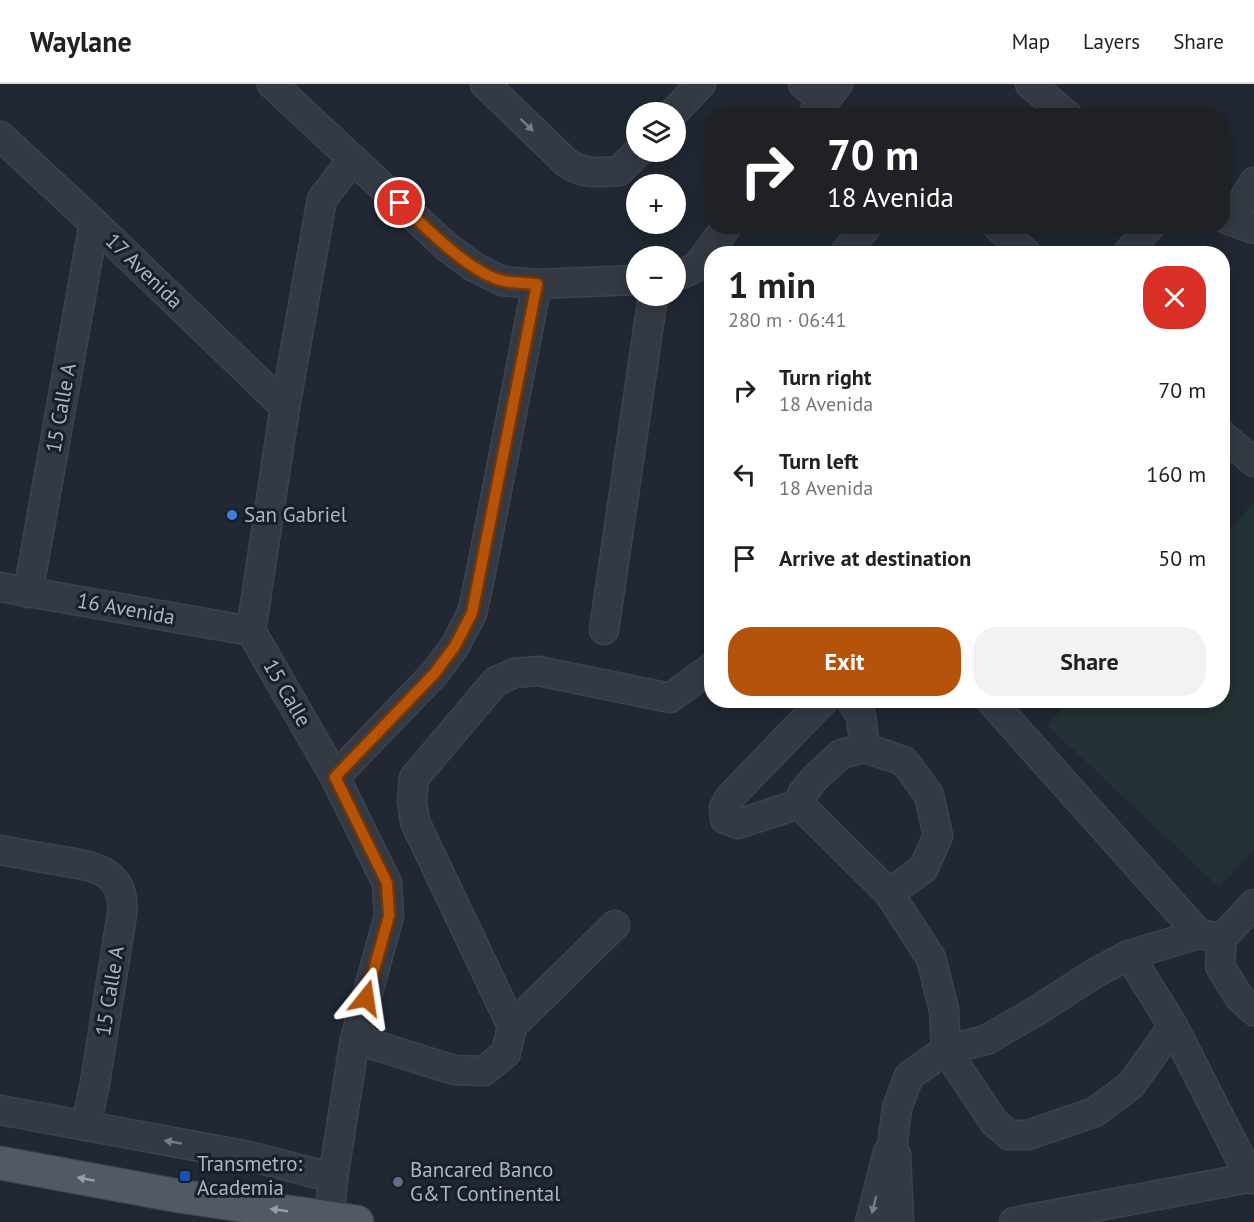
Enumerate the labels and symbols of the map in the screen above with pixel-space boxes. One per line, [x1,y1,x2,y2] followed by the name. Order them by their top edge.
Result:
[519,117,533,131] one-way arrow
[374,177,425,228] pin
[100,227,189,314] street label: 17 Avenida
[39,360,82,455] street label: 15 Calle A
[244,501,347,528] place label: San Gabriel
[225,508,239,522] marker: San Gabriel
[75,587,177,630] street label: 16 Avenida
[257,654,317,731] street label: 15 Calle
[89,943,130,1038] street label: 15 Calle A
[334,966,398,1030] position arrow
[164,1137,183,1146] one-way arrow
[197,1150,303,1201] place label: Transmetro: Academia
[410,1156,560,1207] place label: Bancared Banco G&T Continental
[178,1169,192,1183] marker: Transmetro: Academia
[76,1174,95,1183] one-way arrow
[391,1175,405,1189] marker: Bancared Banco G&T Continental
[869,1196,878,1214] one-way arrow
[269,1205,288,1214] one-way arrow

